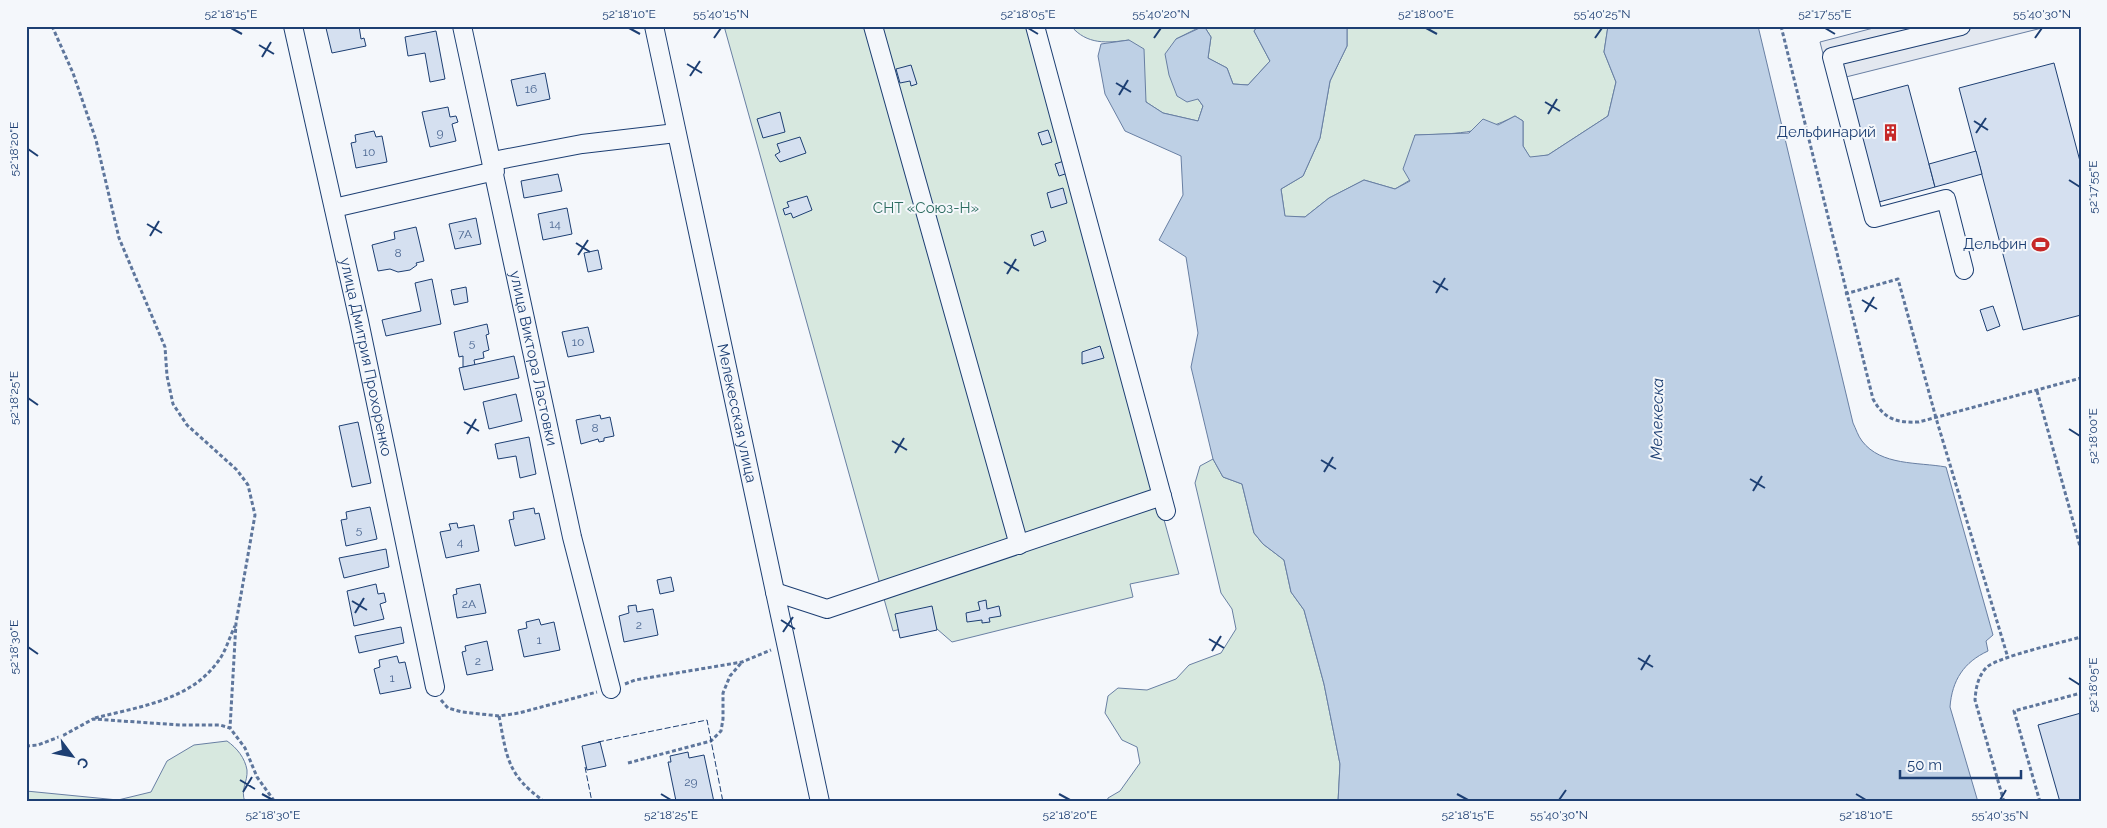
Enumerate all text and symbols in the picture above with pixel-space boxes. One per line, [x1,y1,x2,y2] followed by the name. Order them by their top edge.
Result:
[205,7,257,21] text: 52°18'15"E
[602,7,656,21] text: 52°18'10"E
[693,7,749,21] text: 55°40'15"N
[1000,7,1056,21] text: 52°18'05"E
[1132,7,1190,21] text: 55°40'20"N
[1398,7,1454,21] text: 52°18'00"E
[1574,7,1631,21] text: 55°40'25"N
[1798,7,1852,21] text: 52°17'55"E
[2013,7,2071,21] text: 55°40'30"N
[525,82,537,96] house number: 16
[7,122,21,176] text: 52°18'20"E
[1880,122,1900,142] building icon: Дельфинарий
[1777,123,1876,141] place label: Дельфинарий
[436,126,444,140] house number: 9
[363,145,375,159] house number: 10
[2086,160,2100,214] text: 52°17'55"E
[873,199,979,217] park label: СНТ «Союз-Н»
[549,217,561,231] house number: 14
[458,227,472,241] house number: 7А
[2031,234,2051,254] sports icon: Дельфин
[1963,235,2027,253] place label: Дельфин
[394,246,402,260] house number: 8
[336,256,396,458] street label: улица Дмитрия Прохоренко
[506,269,561,448] street label: улица Виктора Ластовки
[572,335,584,349] house number: 10
[469,336,476,350] house number: 5
[713,342,760,484] street label: Мелекесская улица
[7,371,21,425] text: 52°18'25"E
[1647,377,1667,460] water label: Мелекеска
[2086,408,2100,464] text: 52°18'00"E
[591,421,599,435] house number: 8
[356,523,363,537] house number: 5
[457,535,464,549] house number: 4
[462,597,476,611] house number: 2А
[636,618,642,632] house number: 2
[7,620,21,674] text: 52°18'30"E
[536,633,542,647] house number: 1
[475,654,481,668] house number: 2
[2086,657,2100,713] text: 52°18'05"E
[389,671,395,685] house number: 1
[48,730,98,780] north arrow
[1900,748,2021,780] scale bar
[73,755,92,772] text: С
[1907,756,1942,774] text: 50 m
[684,775,698,789] house number: 29
[246,808,300,822] text: 52°18'30"E
[644,808,698,822] text: 52°18'25"E
[1043,808,1097,822] text: 52°18'20"E
[1442,808,1494,822] text: 52°18'15"E
[1530,808,1588,822] text: 55°40'30"N
[1839,808,1893,822] text: 52°18'10"E
[1971,808,2029,822] text: 55°40'35"N

